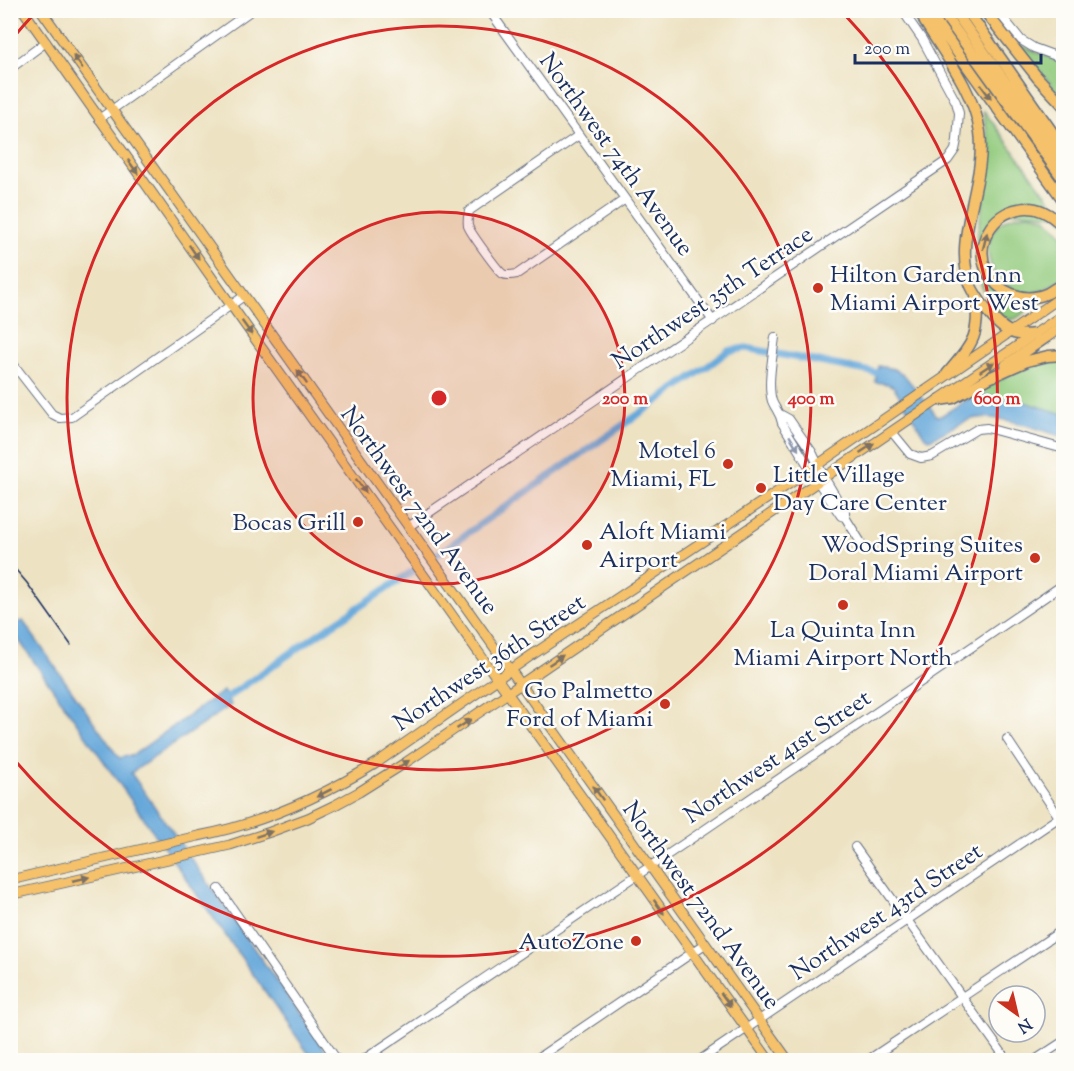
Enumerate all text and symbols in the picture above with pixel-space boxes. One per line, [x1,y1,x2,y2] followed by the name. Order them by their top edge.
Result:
[855,27,1041,65] scale bar
[864,37,910,63] text: 200 m
[530,46,701,264] street label: Northwest 74th Avenue
[72,55,84,71] one-way arrow
[980,84,992,100] one-way arrow
[127,158,139,174] one-way arrow
[606,219,821,379] street label: Northwest 35th Terrace
[981,232,991,250] one-way arrow
[187,244,199,260] one-way arrow
[830,259,1039,321] place label: Hilton Garden Inn Miami Airport West
[811,281,825,295] marker: Hilton Garden Inn Miami Airport West
[241,320,253,335] one-way arrow
[979,362,995,373] one-way arrow
[296,370,308,386] one-way arrow
[602,387,648,413] text: 200 m
[787,387,834,413] text: 400 m
[974,387,1020,413] text: 600 m
[429,388,449,408] centre of rings
[331,400,506,622] street label: Northwest 72nd Avenue
[788,434,799,451] one-way arrow
[611,435,716,497] place label: Motel 6 Miami, FL
[859,442,875,454] one-way arrow
[721,457,735,471] marker: Motel 6 Miami, FL
[773,459,947,521] place label: Little Village Day Care Center
[355,478,367,494] one-way arrow
[754,481,768,495] marker: Little Village Day Care Center
[232,507,346,541] place label: Bocas Grill
[351,515,365,529] marker: Bocas Grill
[599,516,726,578] place label: Aloft Miami Airport
[808,529,1023,591] place label: WoodSpring Suites Doral Miami Airport
[580,538,594,552] marker: Aloft Miami Airport
[1028,551,1042,565] marker: WoodSpring Suites Doral Miami Airport
[387,587,593,741] street label: Northwest 36th Street
[836,598,850,612] marker: La Quinta Inn Miami Airport North
[734,614,952,676] place label: La Quinta Inn Miami Airport North
[548,655,564,666] one-way arrow
[506,675,653,737] place label: Go Palmetto Ford of Miami
[678,682,878,833] street label: Northwest 41st Street
[658,697,672,711] marker: Go Palmetto Ford of Miami
[455,718,472,729] one-way arrow
[394,760,410,771] one-way arrow
[592,786,604,802] one-way arrow
[315,788,333,798] one-way arrow
[613,795,788,1017] street label: Northwest 72nd Avenue
[255,829,273,838] one-way arrow
[784,836,990,990] street label: Northwest 43rd Street
[72,873,90,883] one-way arrow
[653,898,665,914] one-way arrow
[518,926,624,960] place label: AutoZone
[629,934,643,948] marker: AutoZone
[987,984,1047,1044] north arrow
[720,991,732,1007] one-way arrow
[1012,1011,1036,1038] text: N

